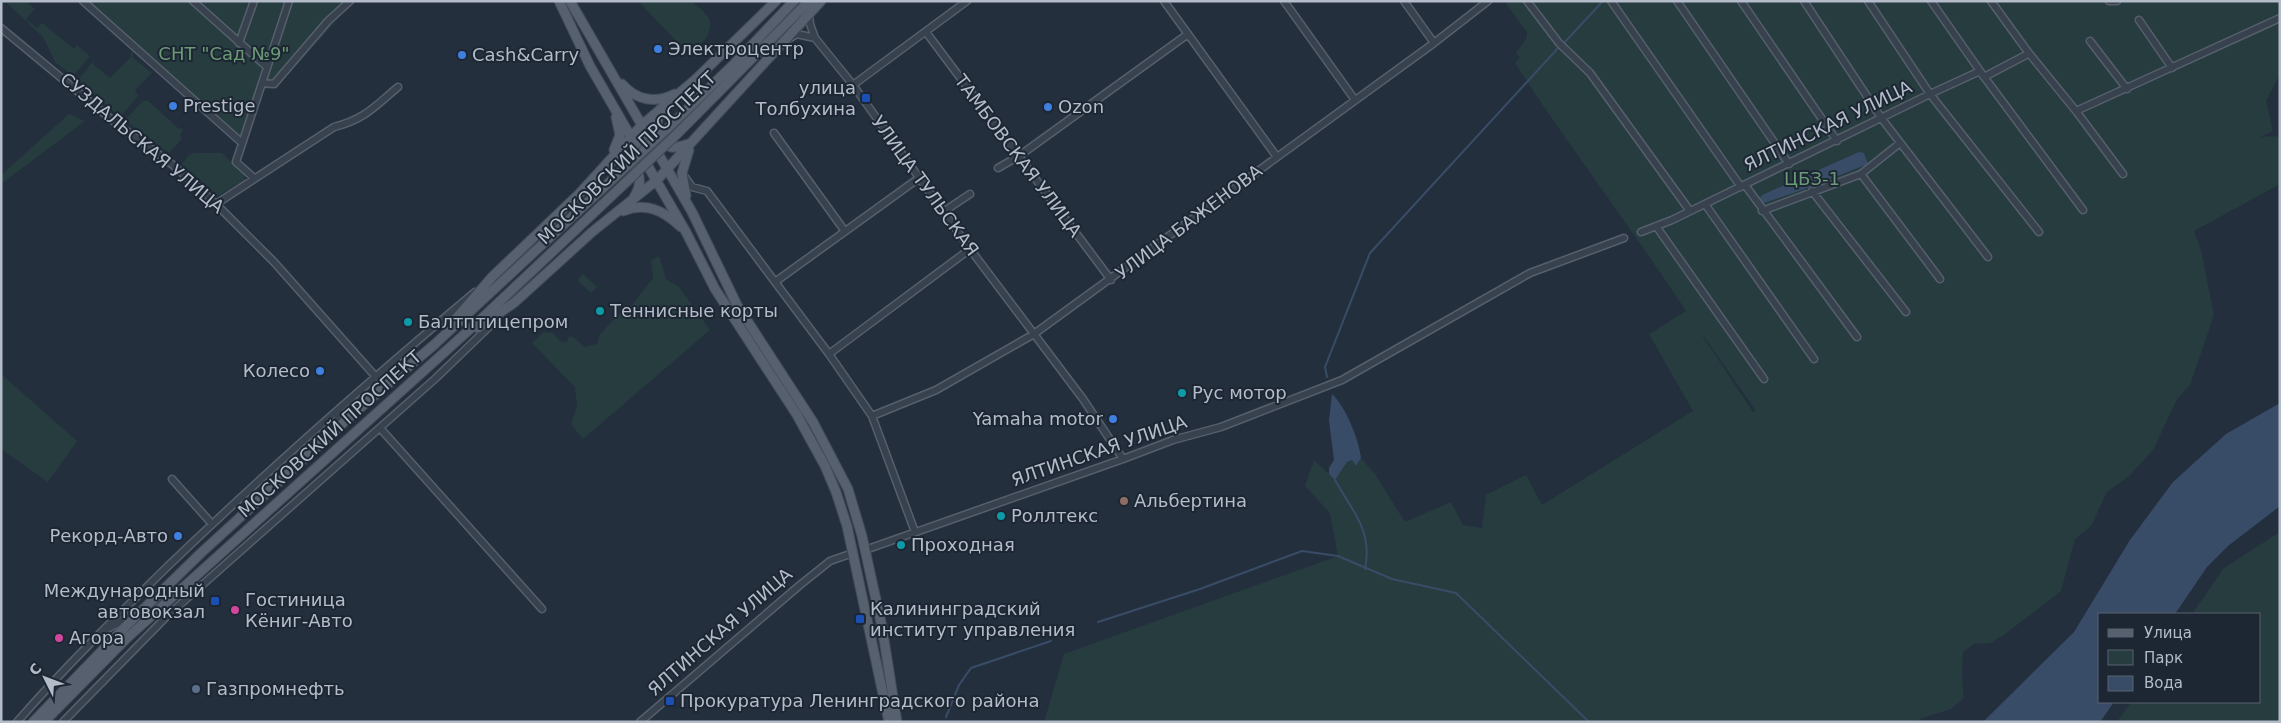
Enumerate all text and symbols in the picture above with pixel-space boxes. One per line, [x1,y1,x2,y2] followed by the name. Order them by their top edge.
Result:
[668,38,804,59] place label: Электроцентр
[158,43,290,64] park label: СНТ "Сад №9"
[652,43,664,55] marker: Электроцентр
[472,44,580,65] place label: Cash&Carry
[456,49,468,61] marker: Cash&Carry
[533,66,721,248] street label: МОСКОВСКИЙ ПРОСПЕКТ
[56,68,229,218] street label: СУЗДАЛЬСКАЯ УЛИЦА
[950,70,1087,242] street label: ТАМБОВСКАЯ УЛИЦА
[1740,75,1916,175] street label: ЯЛТИНСКАЯ УЛИЦА
[755,77,856,119] place label: улица Толбухина
[860,92,872,104] marker: улица Толбухина
[183,95,256,116] place label: Prestige
[1058,96,1104,117] place label: Ozon
[167,100,179,112] marker: Prestige
[1042,101,1054,113] marker: Ozon
[868,112,983,260] street label: УЛИЦА ТУЛЬСКАЯ
[1111,159,1267,283] street label: УЛИЦА БАЖЕНОВА
[1784,168,1840,189] park label: ЦБЗ-1
[609,300,778,321] place label: Теннисные корты
[594,305,606,317] marker: Теннисные корты
[418,311,568,332] place label: Балтптицепром
[402,316,414,328] marker: Балтптицепром
[234,345,426,522] street label: МОСКОВСКИЙ ПРОСПЕКТ
[243,360,310,381] place label: Колесо
[314,365,326,377] marker: Колесо
[1192,382,1287,403] place label: Рус мотор
[1176,387,1188,399] marker: Рус мотор
[972,408,1104,429] place label: Yamaha motor
[1008,410,1190,490] street label: ЯЛТИНСКАЯ УЛИЦА
[1107,413,1119,425] marker: Yamaha motor
[1134,490,1247,511] place label: Альбертина
[1118,495,1130,507] marker: Альбертина
[1011,505,1098,526] place label: Роллтекс
[995,510,1007,522] marker: Роллтекс
[49,525,168,546] place label: Рекорд-Авто
[172,530,184,542] marker: Рекорд-Авто
[911,534,1015,555] place label: Проходная
[895,539,907,551] marker: Проходная
[643,563,797,700] street label: ЯЛТИНСКАЯ УЛИЦА
[44,580,205,622] place label: Международный автовокзал
[245,589,353,631] place label: Гостиница Кёниг-Авто
[209,595,221,607] marker: Международный автовокзал
[870,598,1075,640] place label: Калининградский институт управления
[229,604,241,616] marker: Гостиница Кёниг-Авто
[854,613,866,625] marker: Калининградский институт управления
[2098,613,2261,703] legend
[2144,624,2192,642] text: Улица
[69,627,124,648] place label: Агора
[53,632,65,644] marker: Агора
[2144,649,2183,667] text: Парк
[20,653,70,703] north arrow
[26,660,45,678] text: С
[2144,674,2183,692] text: Вода
[206,678,345,699] place label: Газпромнефть
[190,683,202,695] marker: Газпромнефть
[680,690,1039,711] place label: Прокуратура Ленинградского района
[664,695,676,707] marker: Прокуратура Ленинградского района

